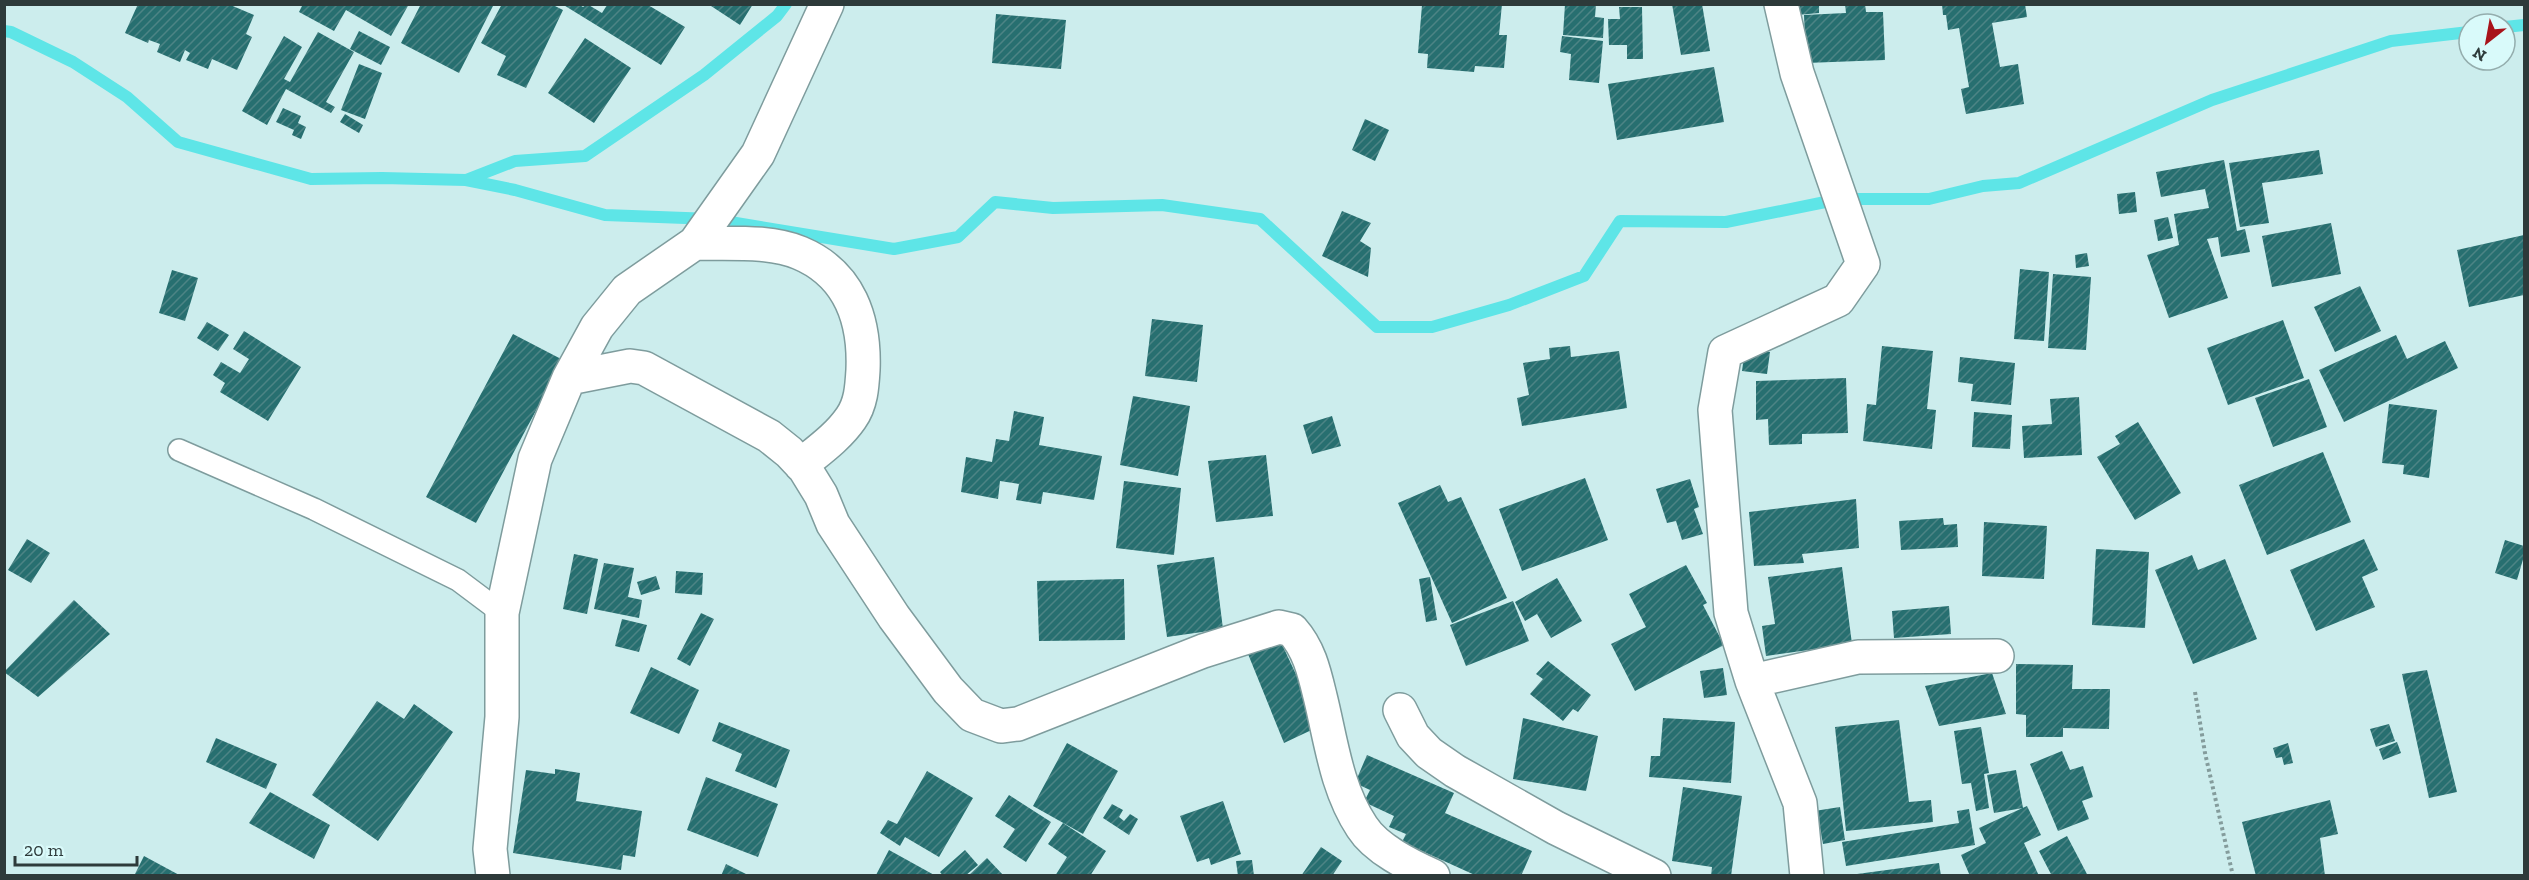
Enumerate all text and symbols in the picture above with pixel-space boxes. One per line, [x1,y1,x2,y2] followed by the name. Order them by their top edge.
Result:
[2457,12,2517,72] north arrow
[2469,43,2490,66] text: N
[15,829,136,867] scale bar
[24,839,64,861] text: 20 m

